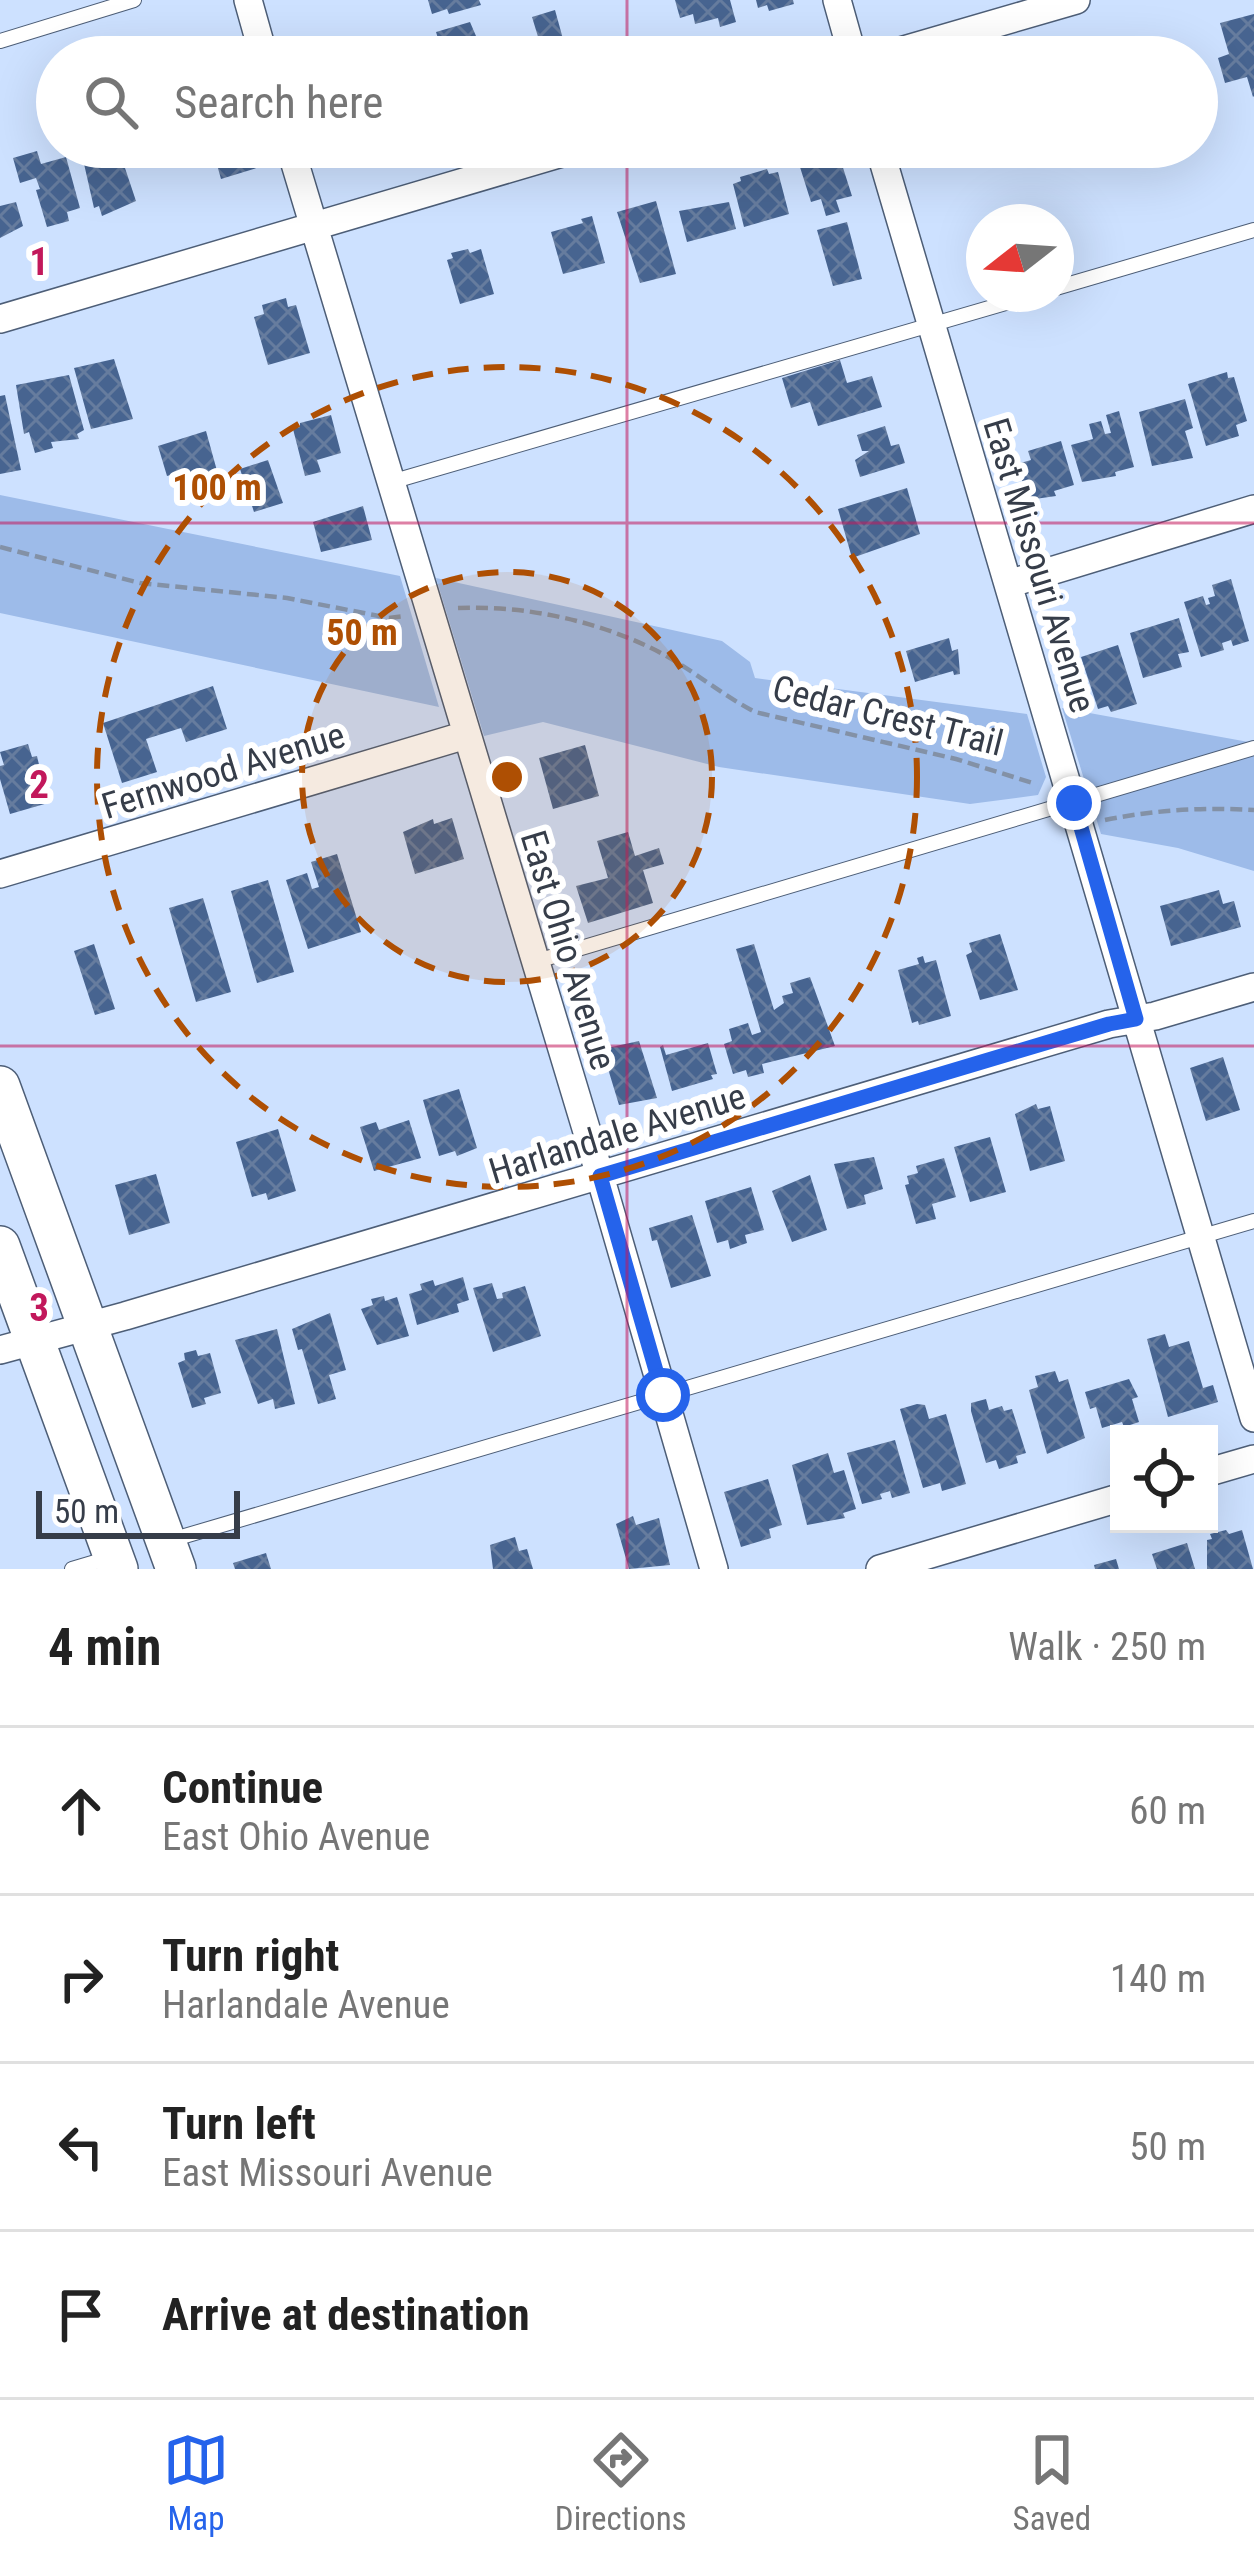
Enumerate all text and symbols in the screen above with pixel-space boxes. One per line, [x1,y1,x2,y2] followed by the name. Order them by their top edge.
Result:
[36,36,1218,168] search box
[78,69,144,135] icon: search
[174,76,383,129] text: Search here
[966,204,1074,312] north arrow
[29,239,49,285] text: 1
[974,413,1104,717] street label: East Missouri Avenue
[172,467,262,509] text: 100 m
[326,612,398,654] text: 50 m
[768,667,1007,765] street label: Cedar Crest Trail
[97,714,350,828] street label: Fernwood Avenue
[486,756,528,798] centre of rings
[29,762,49,808] text: 2
[1047,776,1101,830] route end
[512,826,624,1075] street label: East Ohio Avenue
[484,1075,750,1193] street label: Harlandale Avenue
[29,1285,49,1331] text: 3
[636,1368,690,1422] route start
[1110,1425,1218,1533] map controls
[1110,1425,1218,1533] button: locate
[36,1485,240,1538] scale bar
[54,1492,119,1531] text: 50 m
[48,1618,161,1677] text: 4 min
[1008,1624,1206,1670] text: Walk · 250 m
[162,1761,323,1814] text: Continue
[48,1778,114,1844] icon: ahead
[1129,1788,1206,1834] text: 60 m
[162,1814,430,1860] text: East Ohio Avenue
[162,1929,339,1982] text: Turn right
[48,1946,114,2012] icon: right
[1110,1956,1206,2002] text: 140 m
[162,1982,450,2028] text: Harlandale Avenue
[162,2097,316,2150] text: Turn left
[48,2114,114,2180] icon: left
[1129,2124,1206,2170] text: 50 m
[162,2150,493,2196] text: East Missouri Avenue
[48,2282,114,2348] icon: arrive
[162,2288,530,2341] text: Arrive at destination
[163,2427,229,2538] tab: Map
[555,2427,687,2538] tab: Directions
[1013,2427,1091,2538] tab: Saved

